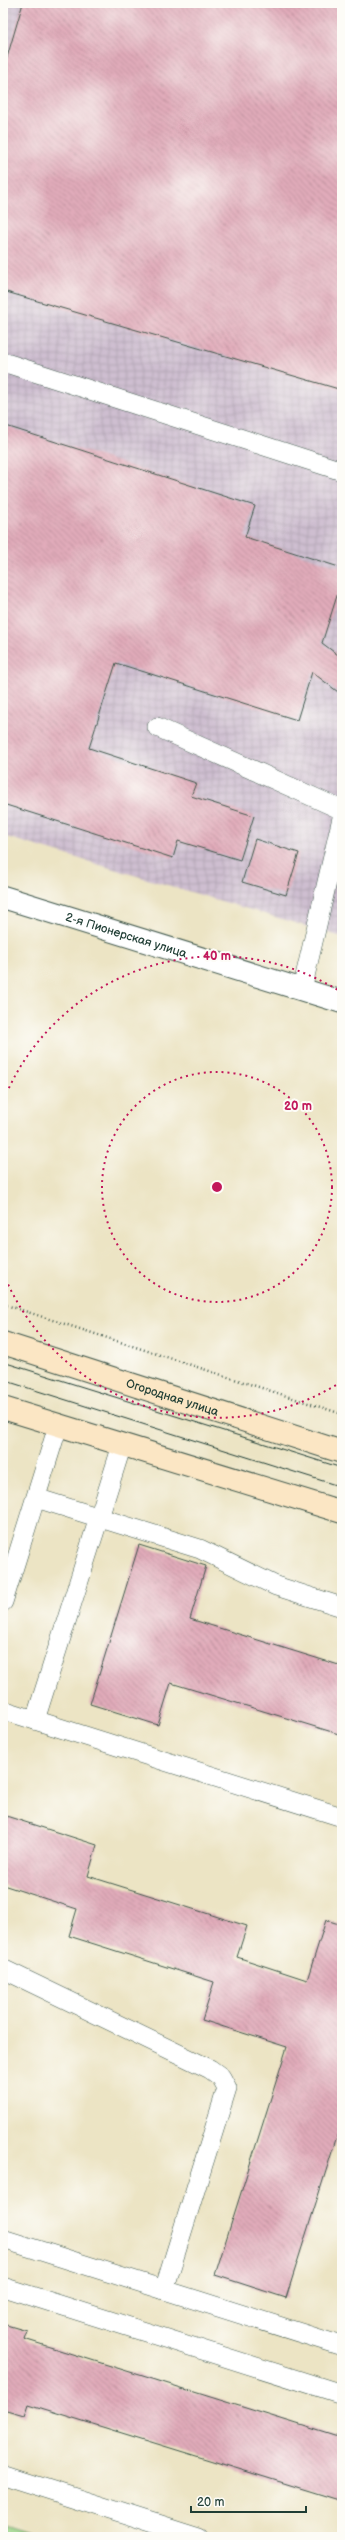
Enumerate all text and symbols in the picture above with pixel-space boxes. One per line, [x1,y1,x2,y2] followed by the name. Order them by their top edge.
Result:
[64,910,188,961] street label: 2-я Пионерская улица
[203,949,231,964] text: 40 m
[284,1099,312,1114] text: 20 m
[210,1180,224,1194] centre of rings
[124,1376,220,1420] street label: Огородная улица
[191,2488,306,2514] scale bar
[197,2495,224,2510] text: 20 m

